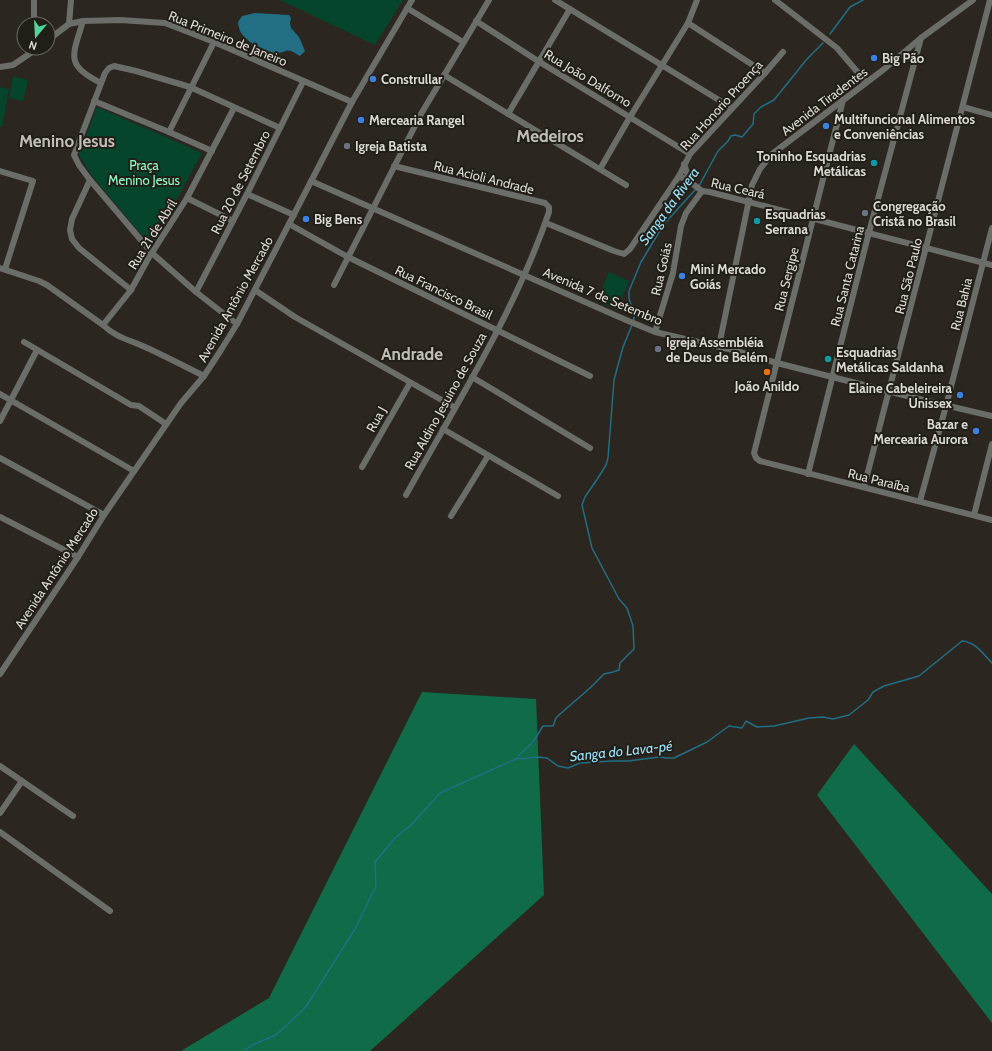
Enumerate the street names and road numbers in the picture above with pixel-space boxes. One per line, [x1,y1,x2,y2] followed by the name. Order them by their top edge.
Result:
[166,7,290,69] street label: Rua Primeiro de Janeiro
[542,46,634,110] street label: Rua João Dalforno
[676,56,766,153] street label: Rua Honorio Proença
[778,63,871,139] street label: Avenida Tiradentes
[207,127,273,237] street label: Rua 20 de Setembro
[432,157,536,197] street label: Rua Acioli Andrade
[710,174,767,202] street label: Rua Ceará
[124,196,180,272] street label: Rua 21 de Abril
[827,223,867,328] street label: Rua Santa Catarina
[194,233,276,365] street label: Avenida Antônio Mercado
[891,236,925,316] street label: Rua São Paulo
[647,240,675,297] street label: Rua Goiás
[770,245,802,313] street label: Rua Sergipe
[393,261,495,323] street label: Rua Francisco Brasil
[541,264,665,328] street label: Avenida 7 de Setembro
[947,275,975,332] street label: Rua Bahia
[401,329,490,473] street label: Rua Aldino Jesuino de Souza
[362,403,390,435] street label: Rua J
[846,465,913,496] street label: Rua Paraíba
[11,504,101,632] street label: Avenida Antônio Mercado

